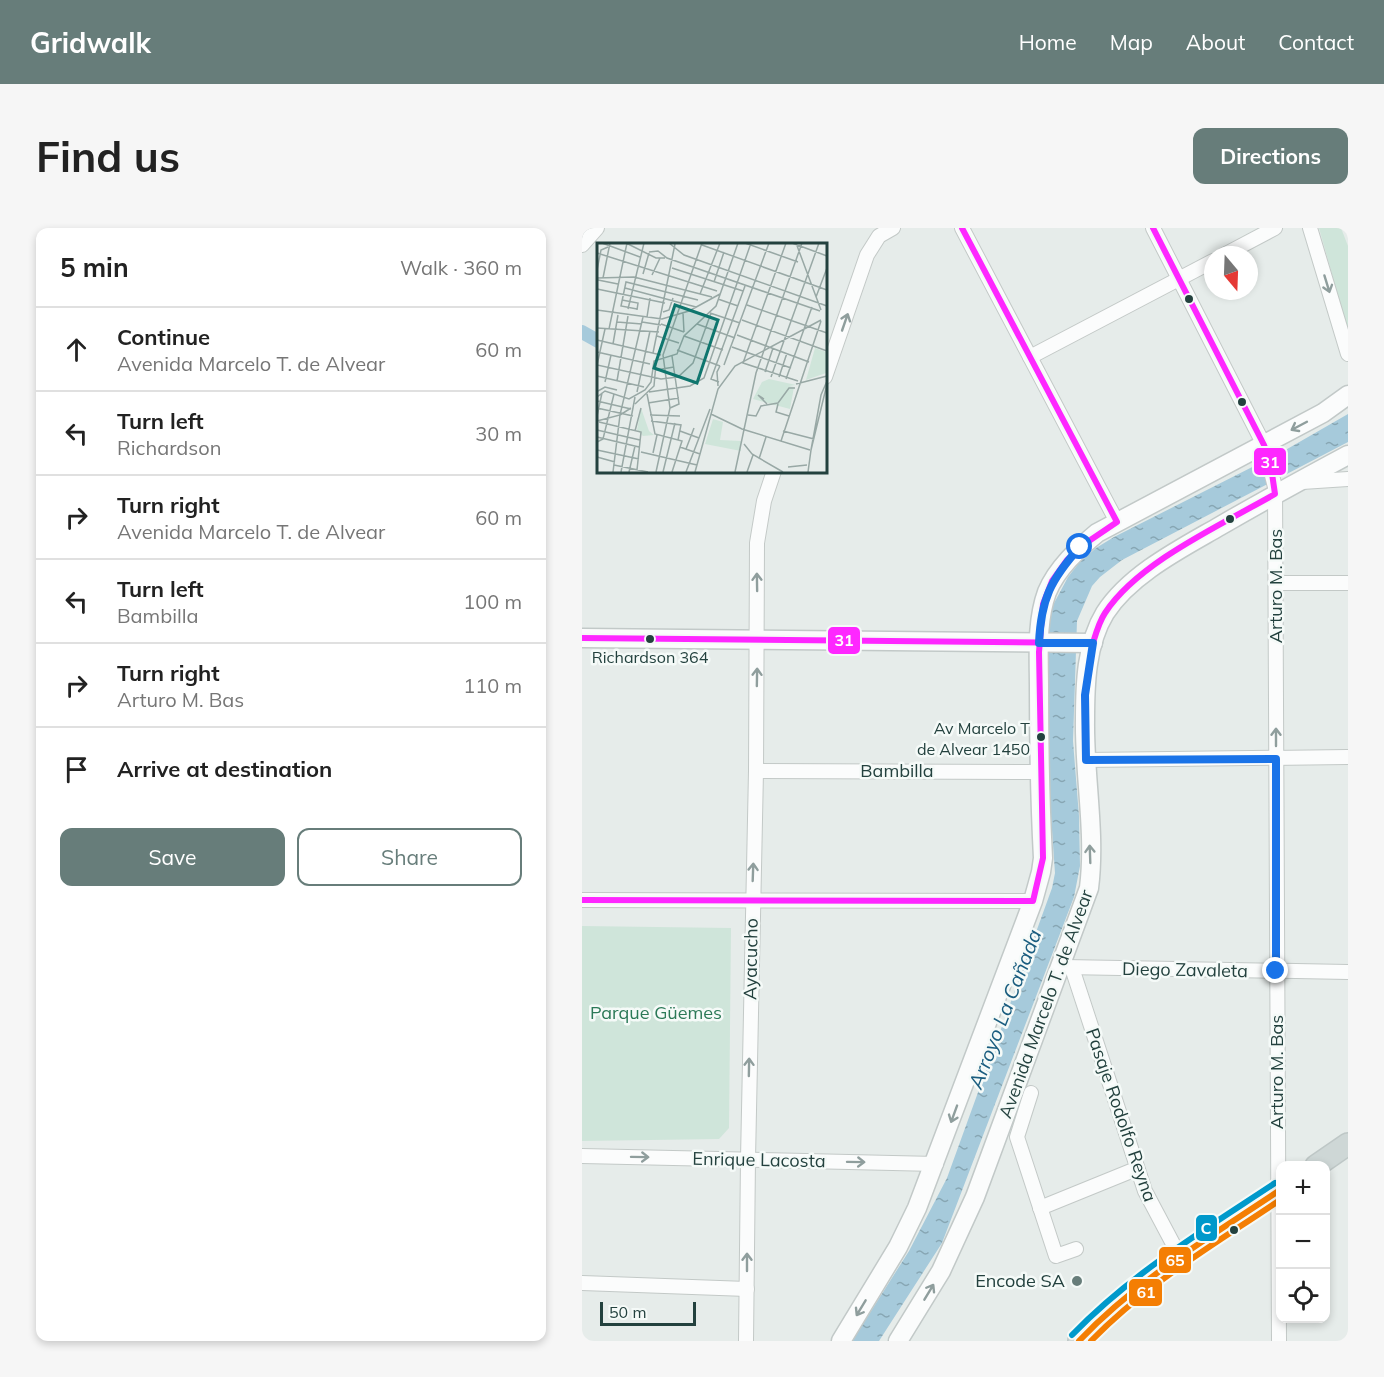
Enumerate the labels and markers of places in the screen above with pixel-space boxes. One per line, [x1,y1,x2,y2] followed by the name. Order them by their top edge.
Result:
[1183,293,1195,305] unlabelled marker
[1236,396,1248,408] unlabelled marker
[1224,513,1236,525] unlabelled marker
[644,633,656,645] marker: Richardson 364
[592,647,709,667] place label: Richardson 364
[917,718,1030,759] place label: Av Marcelo T de Alvear 1450
[1035,731,1047,743] marker: Av Marcelo T de Alvear 1450
[1228,1224,1240,1236] unlabelled marker
[975,1269,1065,1292] place label: Encode SA
[1070,1274,1084,1288] marker: Encode SA

